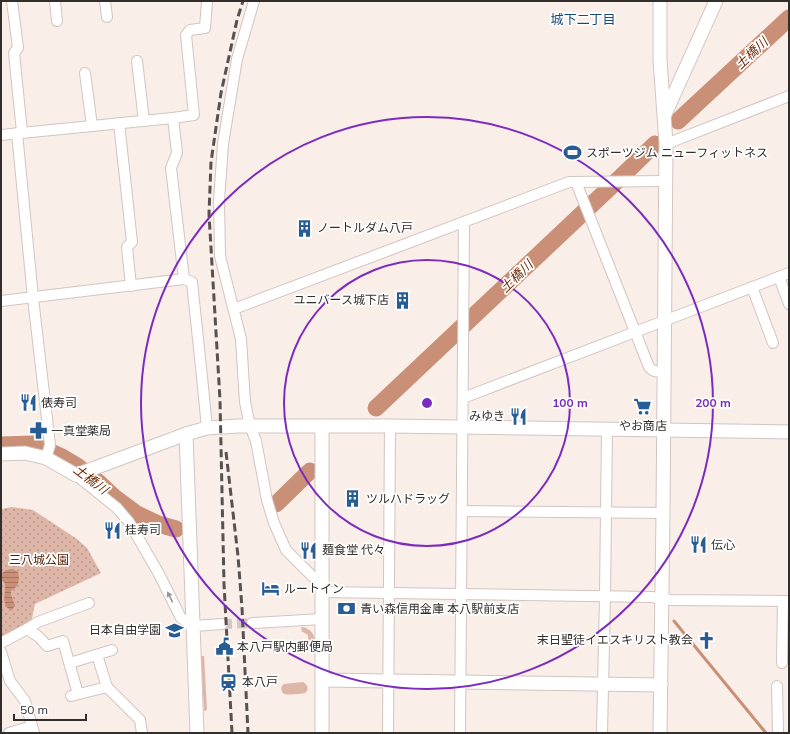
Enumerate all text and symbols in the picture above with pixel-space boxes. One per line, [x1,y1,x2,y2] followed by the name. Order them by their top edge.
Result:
[550,11,616,27] district label: 城下二丁目
[731,32,772,72] water label: 土橋川
[563,143,583,163] sports icon: スポーツジム ニューフィットネス
[586,145,768,160] place label: スポーツジム ニューフィットネス
[294,218,314,238] building icon: ノートルダム八戸
[317,220,413,235] place label: ノートルダム八戸
[496,255,537,295] water label: 土橋川
[392,290,412,310] building icon: ユニバース城下店
[294,292,389,307] place label: ユニバース城下店
[18,393,38,413] restaurant icon: 俵寿司
[41,395,77,410] place label: 俵寿司
[552,395,588,410] text: 100 m
[695,395,731,410] text: 200 m
[420,396,434,410] centre of rings
[633,397,653,417] supermarket icon: やお商店
[508,406,528,426] restaurant icon: みゆき
[469,408,505,423] place label: みゆき
[619,418,667,433] place label: やお商店
[28,421,48,441] pharmacy icon: 一真堂薬局
[51,423,111,438] place label: 一真堂薬局
[71,461,113,498] water label: 土橋川
[343,489,363,509] building icon: ツルハドラッグ
[366,491,450,506] place label: ツルハドラッグ
[102,520,122,540] restaurant icon: 桂寿司
[125,522,161,537] place label: 桂寿司
[688,535,708,555] restaurant icon: 伝心
[711,537,735,552] place label: 伝心
[299,540,319,560] restaurant icon: 麺食堂 代々
[322,542,385,557] place label: 麺食堂 代々
[9,552,69,567] park label: 三八城公園
[261,579,281,599] hotel icon: ルートイン
[284,581,344,596] place label: ルートイン
[167,591,173,602] one-way arrow
[337,599,357,619] bank icon: 青い森信用金庫 本八駅前支店
[360,601,519,616] place label: 青い森信用金庫 本八駅前支店
[164,620,184,640] school or university icon: 日本自由学園
[89,622,161,637] place label: 日本自由学園
[696,630,716,650] church icon: 末日聖徒イエスキリスト教会
[537,632,693,647] place label: 末日聖徒イエスキリスト教会
[214,637,234,657] public building icon: 本八戸駅内郵便局
[237,639,333,654] place label: 本八戸駅内郵便局
[219,672,239,692] station icon: 本八戸
[242,674,278,689] place label: 本八戸
[14,696,86,722] scale bar
[20,702,48,717] text: 50 m

